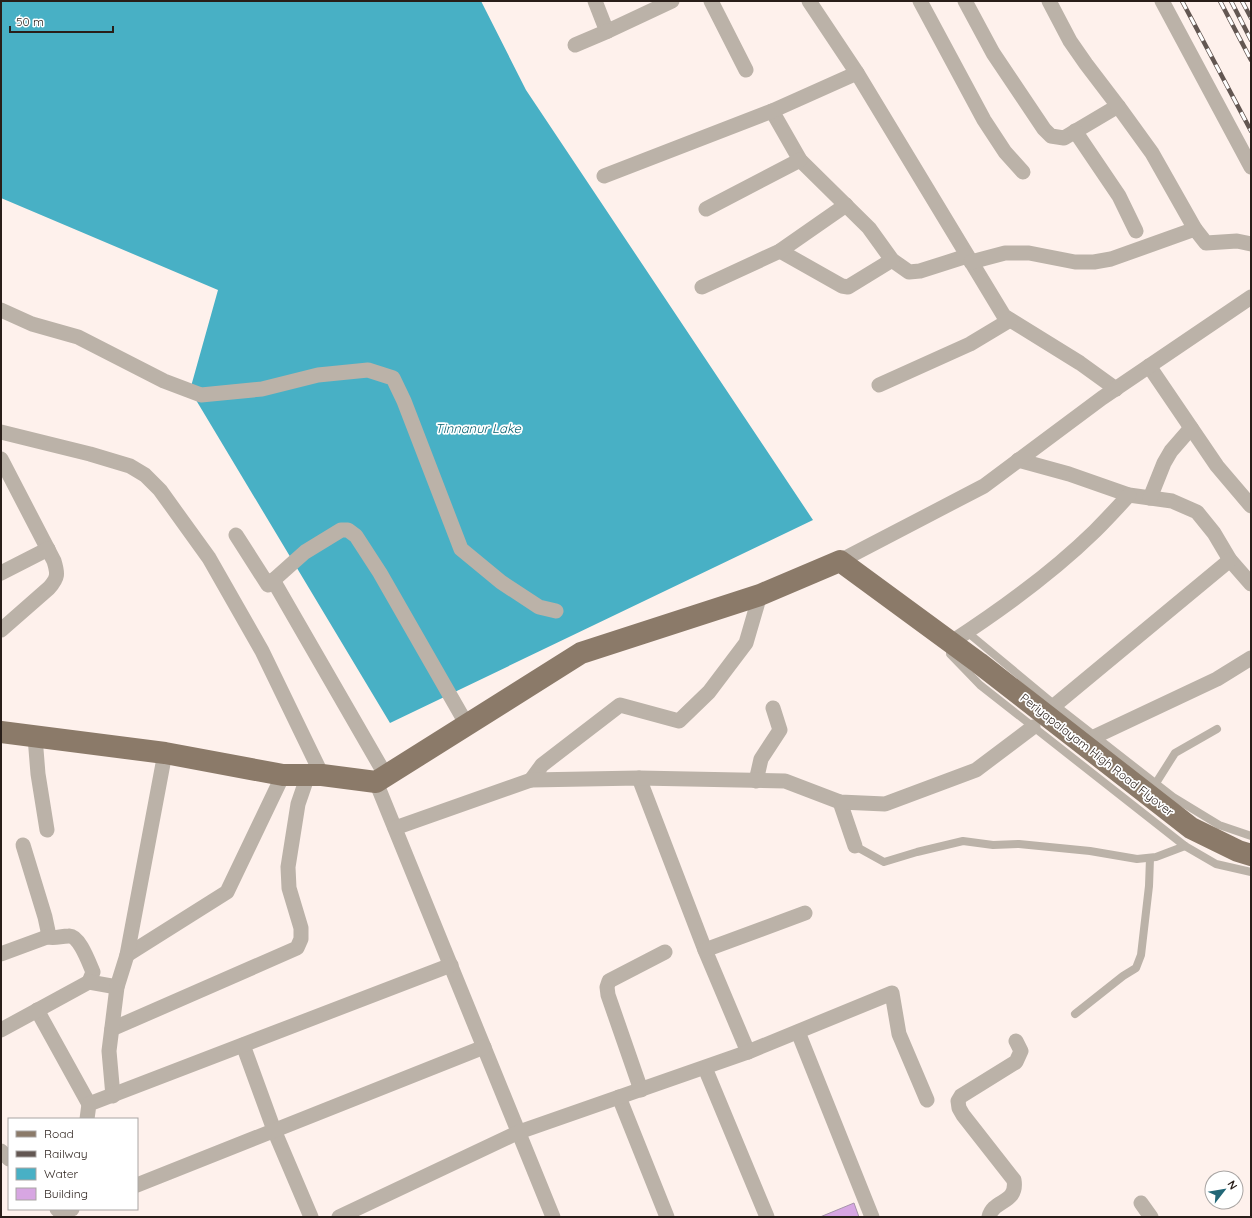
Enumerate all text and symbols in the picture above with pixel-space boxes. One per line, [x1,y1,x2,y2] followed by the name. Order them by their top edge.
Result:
[10,8,113,34] scale bar
[16,14,44,29] text: 50 m
[435,420,522,436] water label: Tinnanur Lake
[1018,690,1177,819] street label: Periyapalayam High Road Flyover
[8,1118,138,1210] legend
[44,1126,74,1141] text: Road
[44,1146,88,1161] text: Railway
[44,1166,79,1181] text: Water
[1204,1170,1244,1210] north arrow
[1224,1178,1241,1192] text: N
[44,1186,88,1201] text: Building

